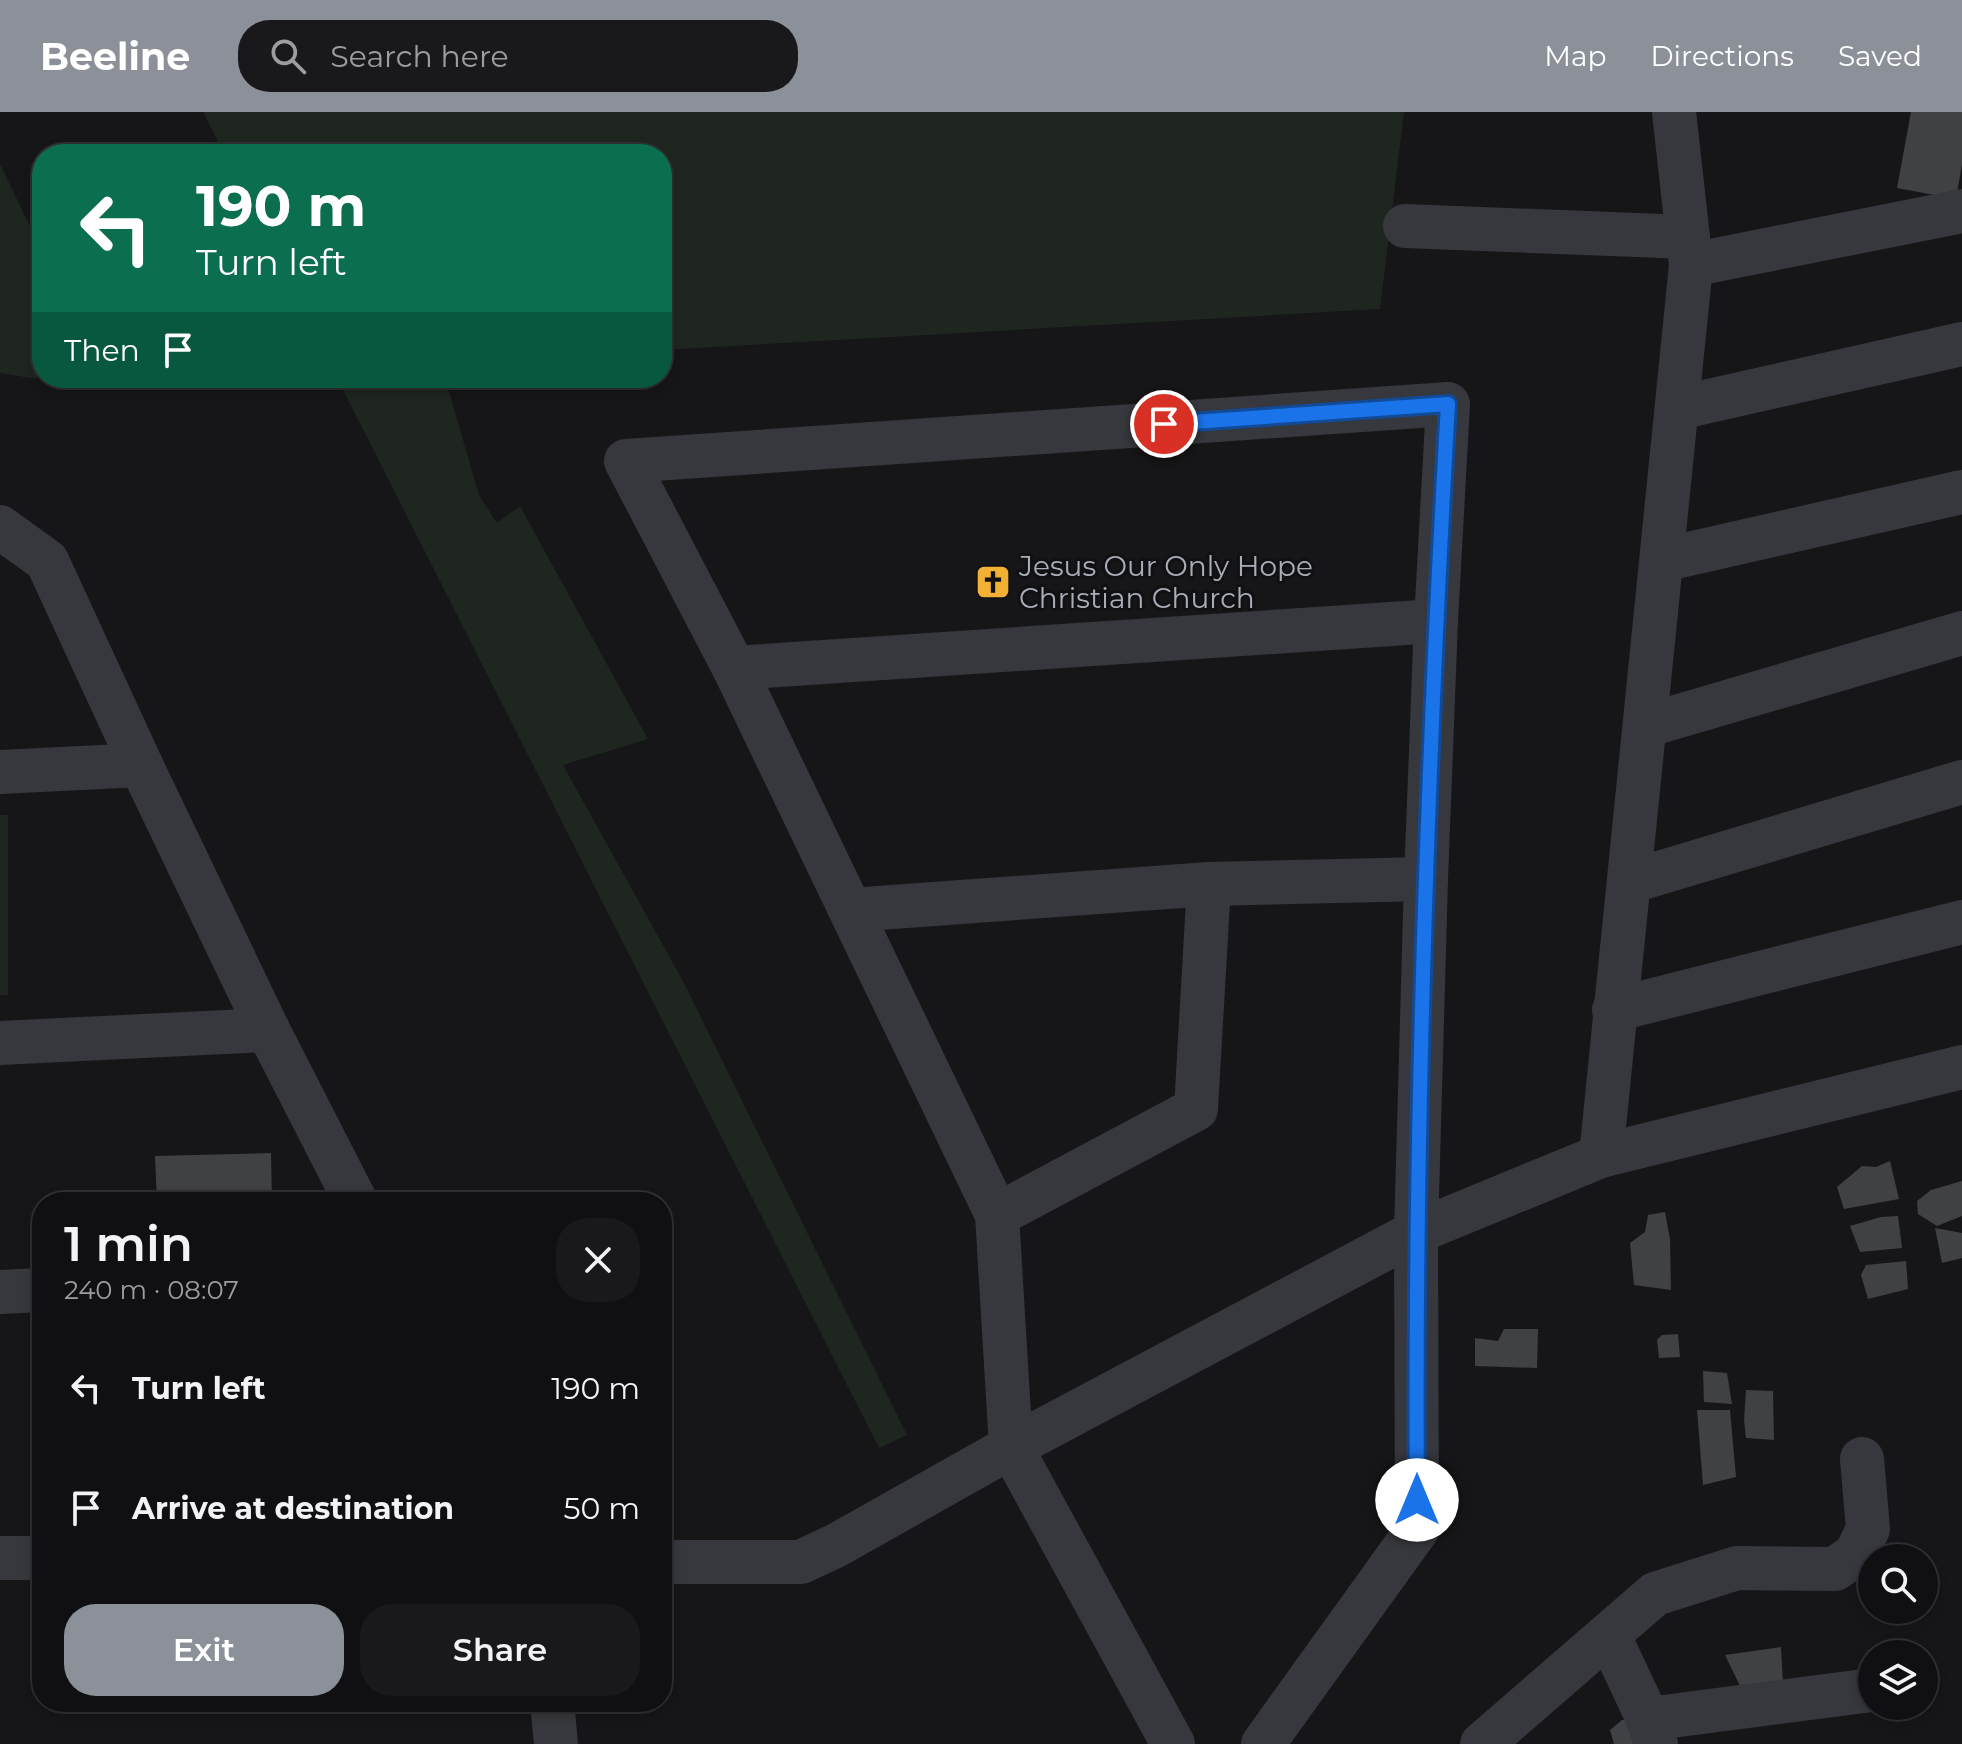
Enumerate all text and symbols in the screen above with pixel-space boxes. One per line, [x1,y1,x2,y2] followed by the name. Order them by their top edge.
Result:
[238,20,798,92] search box
[40,33,190,80] text: Beeline
[266,34,310,78] icon: search
[330,38,509,75] text: Search here
[1544,39,1606,73] text: Map
[1650,39,1794,73] text: Directions
[1838,39,1922,73] text: Saved
[196,172,366,240] text: 190 m
[64,176,168,280] icon: left
[196,240,347,284] text: Turn left
[156,328,200,372] icon: arrive
[64,332,140,369] text: Then
[1130,390,1198,458] pin
[1142,402,1186,446] icon: arrive
[1018,549,1313,615] place label: Jesus Our Only Hope Christian Church
[974,563,1012,601] church icon: Jesus Our Only Hope Christian Church
[64,1215,193,1273] text: 1 min
[556,1218,640,1302] button: close
[64,1274,239,1306] text: 240 m · 08:07
[64,1366,108,1410] icon: left
[132,1370,265,1407] text: Turn left
[551,1370,640,1407] text: 190 m
[1375,1458,1459,1542] position arrow
[64,1486,108,1530] icon: arrive
[132,1490,454,1527] text: Arrive at destination
[563,1490,640,1527] text: 50 m
[1858,1544,1938,1720] map controls
[1858,1544,1938,1624] button: search
[64,1604,344,1696] button: Exit
[360,1604,640,1696] button: Share
[1858,1640,1938,1720] button: layers

